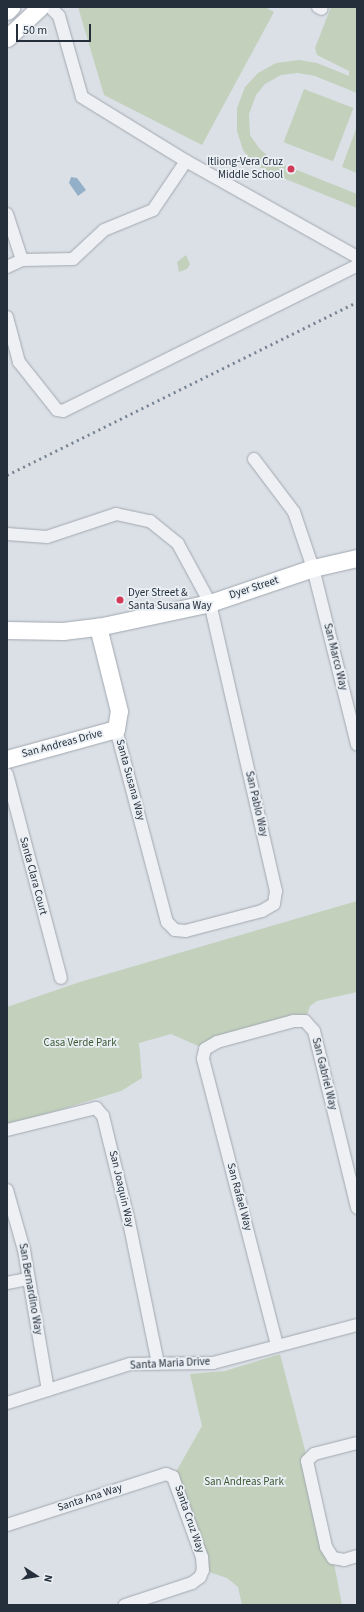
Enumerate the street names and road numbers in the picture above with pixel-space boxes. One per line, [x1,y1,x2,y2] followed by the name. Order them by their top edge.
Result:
[228,574,280,602] street label: Dyer Street
[320,622,350,692] street label: San Marco Way
[20,727,104,761] street label: San Andreas Drive
[113,738,147,822] street label: Santa Susana Way
[242,770,270,838] street label: San Pablo Way
[16,835,50,917] street label: Santa Clara Court
[309,1036,339,1112] street label: San Gabriel Way
[106,1149,136,1229] street label: San Joaquin Way
[224,1162,254,1232] street label: San Rafael Way
[15,1242,45,1336] street label: San Bernardino Way
[130,1355,210,1373] street label: Santa Maria Drive
[56,1481,124,1515] street label: Santa Ana Way
[171,1483,207,1555] street label: Santa Cruz Way

